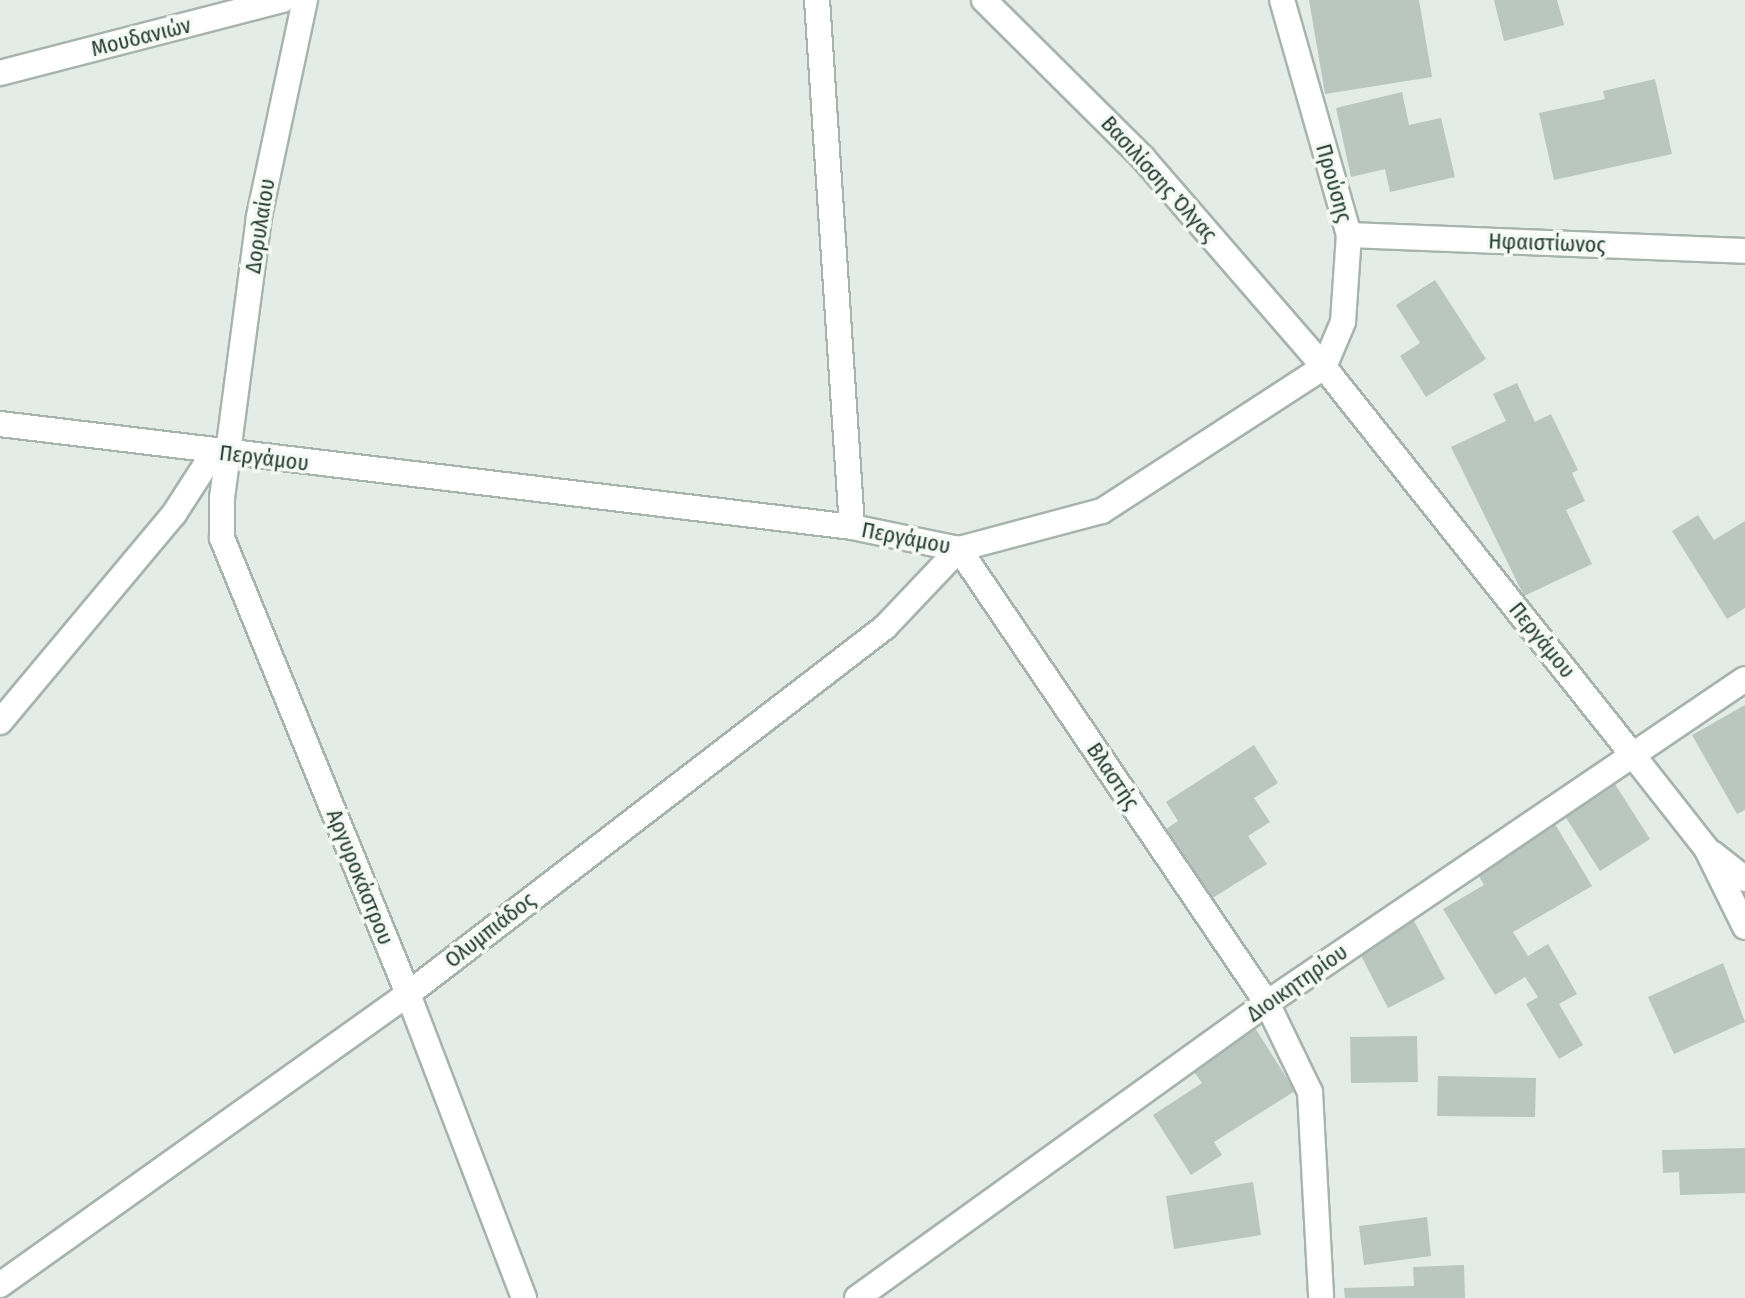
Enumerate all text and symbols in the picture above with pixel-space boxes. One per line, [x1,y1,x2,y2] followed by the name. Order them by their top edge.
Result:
[88,12,194,62] street label: Μουδανιών
[1096,111,1222,247] street label: Βασιλίσσης Όλγας
[1310,141,1358,225] street label: Προύσης
[239,177,281,275] street label: Δορυλαίου
[1488,228,1606,258] street label: Ηφαιστίωνος
[218,439,310,477] street label: Περγάμου
[859,516,953,560] street label: Περγάμου
[1503,597,1581,683] street label: Περγάμου
[1081,738,1145,814] street label: Βλαστής
[321,805,399,949] street label: Αργυροκάστρου
[440,887,540,973] street label: Ολυμπιάδος
[1242,939,1352,1027] street label: Διοικητηρίου

